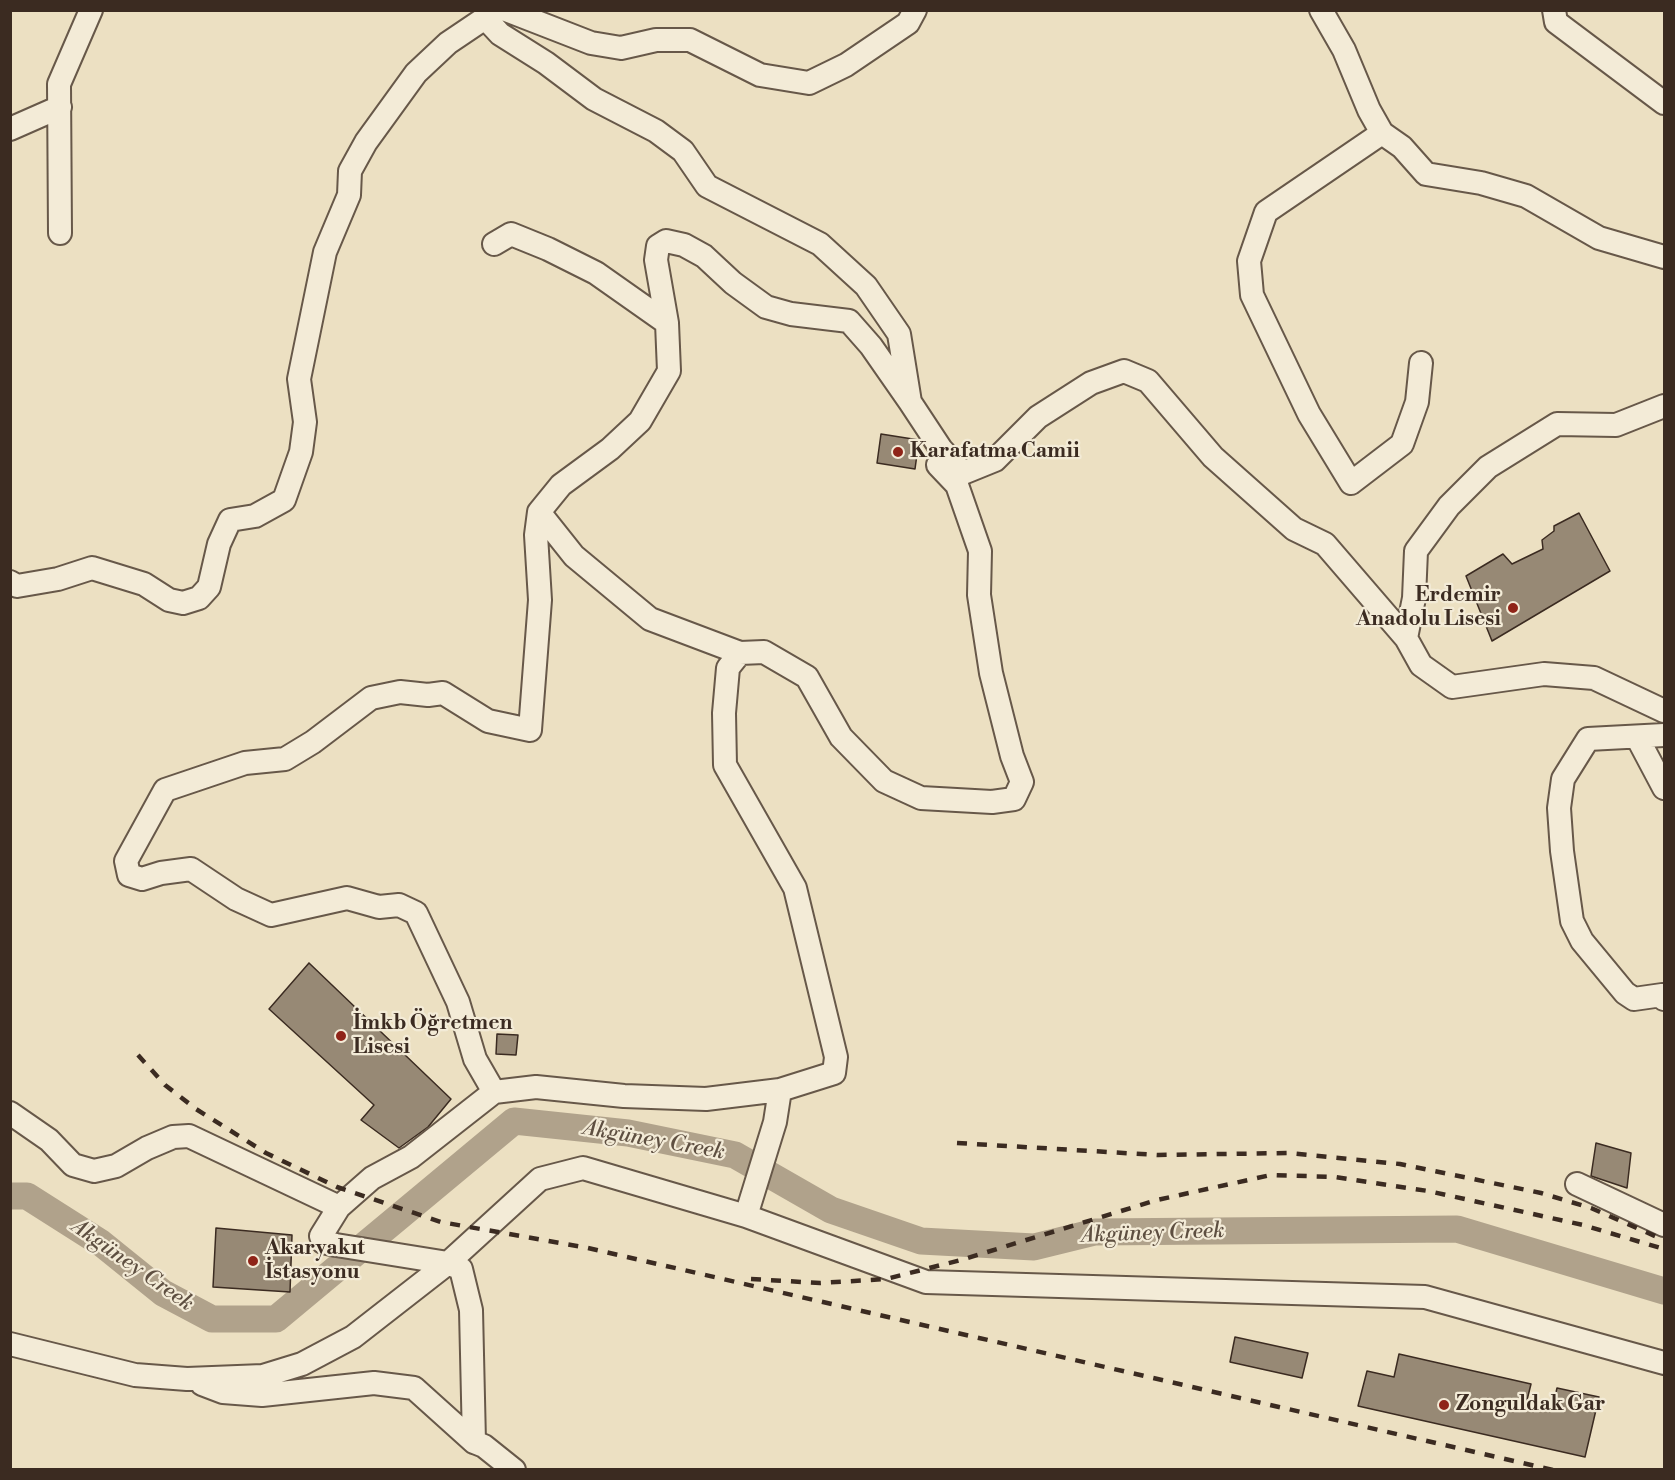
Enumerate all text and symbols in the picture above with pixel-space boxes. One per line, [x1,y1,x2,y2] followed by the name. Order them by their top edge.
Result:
[910,439,1080,465] place label: Karafatma Camii
[891,445,905,459] marker: Karafatma Camii
[1356,583,1501,633] place label: Erdemir Anadolu Lisesi
[1506,601,1520,615] marker: Erdemir Anadolu Lisesi
[353,1011,512,1061] place label: İmkb Öğretmen Lisesi
[334,1029,348,1043] marker: İmkb Öğretmen Lisesi
[581,1116,727,1166] water label: Akgüney Creek
[66,1214,198,1318] water label: Akgüney Creek
[1081,1218,1225,1250] water label: Akgüney Creek
[265,1236,365,1286] place label: Akaryakıt İstasyonu
[246,1254,260,1268] marker: Akaryakıt İstasyonu
[1456,1392,1605,1418] place label: Zonguldak Gar
[1437,1398,1451,1412] marker: Zonguldak Gar

